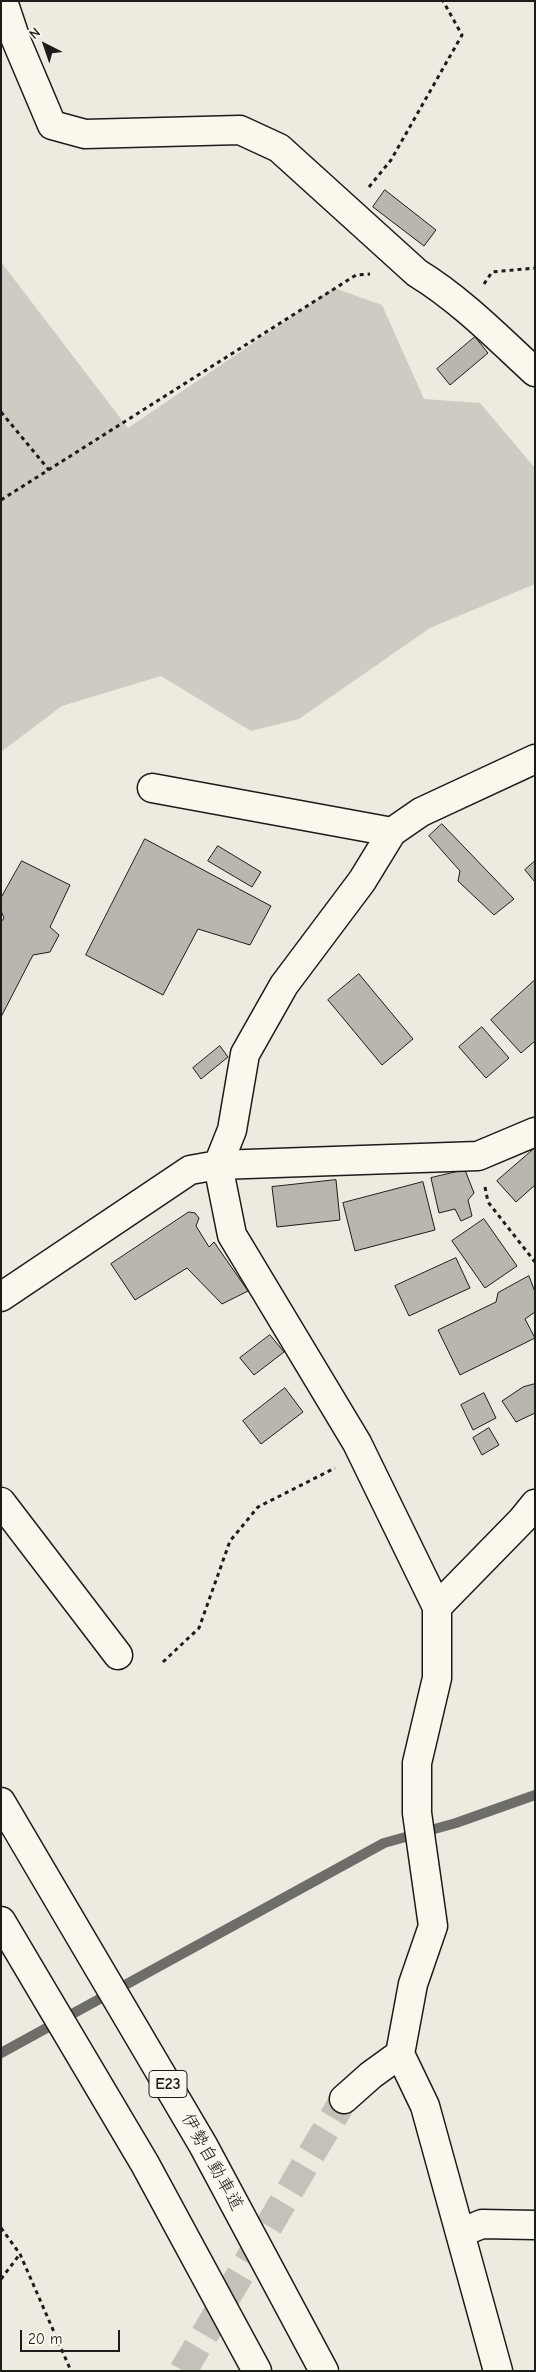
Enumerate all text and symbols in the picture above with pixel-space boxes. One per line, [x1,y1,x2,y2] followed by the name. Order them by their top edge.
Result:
[20,20,70,70] north arrow
[26,24,44,43] text: N
[149,2070,187,2098] road number: E23
[176,2110,248,2214] street label: 伊勢自動車道
[22,2320,122,2352] scale bar
[28,2330,62,2348] text: 20 m

